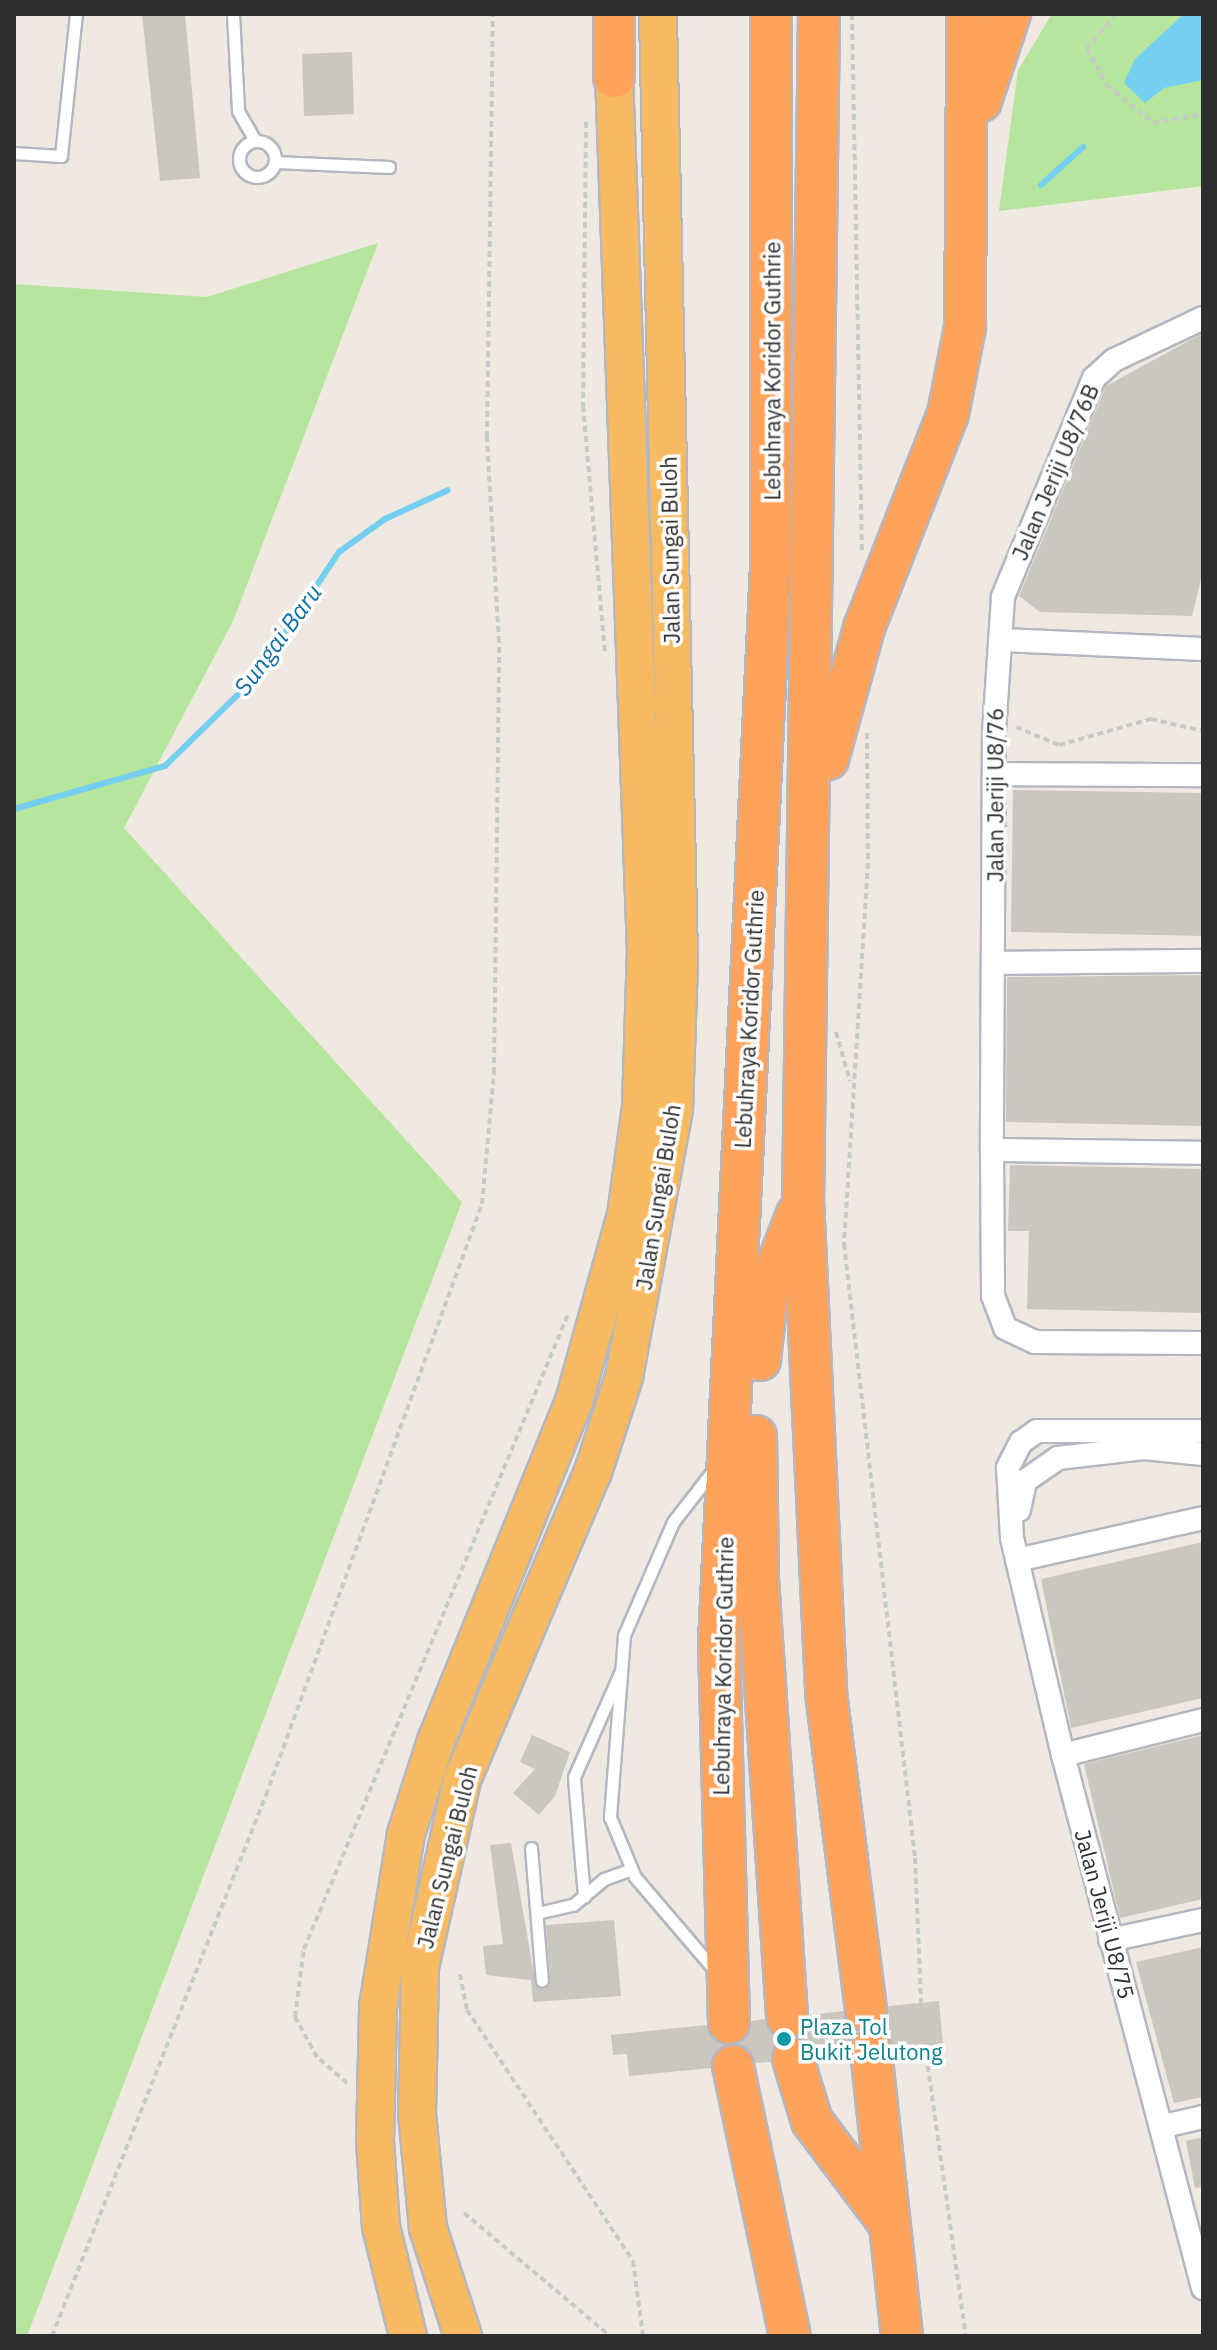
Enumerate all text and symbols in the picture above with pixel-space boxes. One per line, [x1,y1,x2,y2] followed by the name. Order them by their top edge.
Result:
[759,241,785,501] street label: Lebuhraya Koridor Guthrie
[1006,380,1104,564] street label: Jalan Jeriji U8/76B
[655,456,685,644] street label: Jalan Sungai Buloh
[228,579,328,701] water label: Sungai Baru
[982,708,1008,882] street label: Jalan Jeriji U8/76
[729,889,769,1149] street label: Lebuhraya Koridor Guthrie
[630,1102,686,1292] street label: Jalan Sungai Buloh
[708,1536,738,1796] street label: Lebuhraya Koridor Guthrie
[411,1763,483,1951] street label: Jalan Sungai Buloh
[1070,1826,1140,2002] street label: Jalan Jeriji U8/75
[800,2013,943,2064] place label: Plaza Tol Bukit Jelutong
[775,2030,793,2048] marker: Plaza Tol Bukit Jelutong

